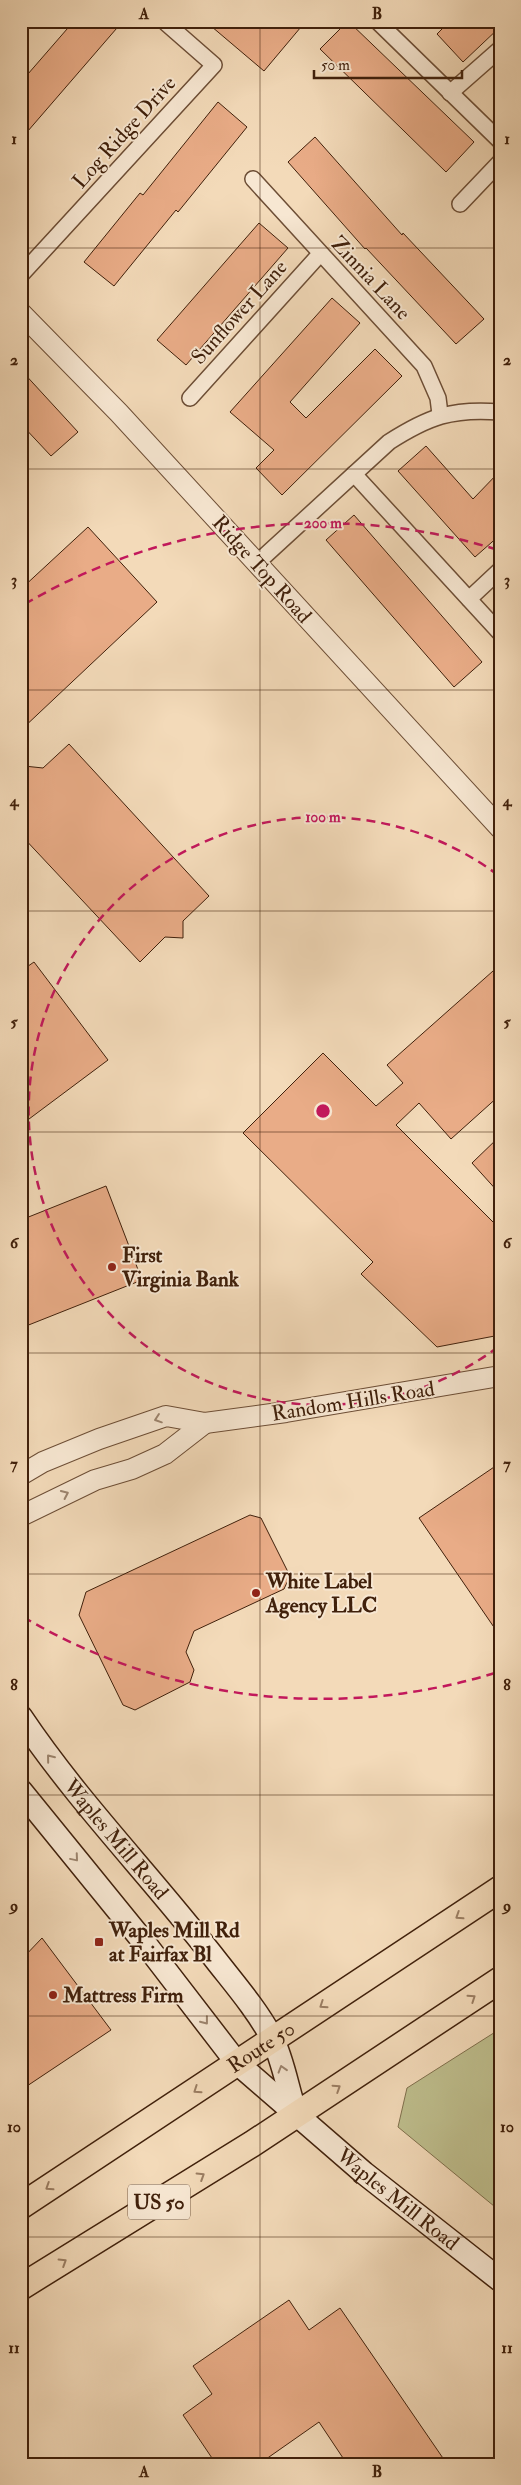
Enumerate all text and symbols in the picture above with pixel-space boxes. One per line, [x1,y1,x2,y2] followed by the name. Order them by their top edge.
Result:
[138,4,150,24] text: A
[372,4,382,24] text: B
[314,48,461,80] scale bar
[321,56,350,75] text: 50 m
[67,70,182,194] street label: Log Ridge Drive
[11,129,17,149] text: 1
[504,129,510,149] text: 1
[325,231,416,326] street label: Zinnia Lane
[185,254,294,370] street label: Sunflower Lane
[10,350,18,370] text: 2
[503,350,511,370] text: 2
[206,510,318,630] street label: Ridge Top Road
[304,514,342,533] text: 200 m
[11,570,17,590] text: 3
[504,570,510,590] text: 3
[9,791,20,811] text: 4
[502,791,513,811] text: 4
[305,808,341,827] text: 100 m
[10,1012,18,1032] text: 5
[503,1012,511,1032] text: 5
[314,1102,332,1120] centre of rings
[10,1233,20,1253] text: 6
[503,1233,513,1253] text: 6
[121,1242,240,1293] place label: First Virginia Bank
[106,1261,118,1273] marker: First Virginia Bank
[270,1375,437,1428] street label: Random Hills Road
[154,1413,162,1423] one-way arrow
[10,1454,18,1474] text: 7
[503,1454,511,1474] text: 7
[60,1490,69,1501] one-way arrow
[265,1568,377,1619] place label: White Label Agency LLC
[250,1587,262,1599] marker: White Label Agency LLC
[10,1675,18,1695] text: 8
[503,1675,511,1695] text: 8
[46,1754,55,1763] one-way arrow
[57,1773,175,1906] street label: Waples Mill Road
[69,1853,78,1862] one-way arrow
[8,1896,18,1916] text: 9
[501,1896,511,1916] text: 9
[455,1910,465,1919] one-way arrow
[108,1917,240,1968] place label: Waples Mill Rd at Fairfax Bl
[93,1936,105,1948] marker: Waples Mill Rd at Fairfax Bl
[62,1982,184,2009] place label: Mattress Firm
[47,1989,59,2001] marker: Mattress Firm
[466,1995,476,2004] one-way arrow
[319,1999,329,2008] one-way arrow
[200,2015,208,2024] one-way arrow
[222,2015,300,2080] street label: Route 50
[277,2065,287,2073] one-way arrow
[193,2084,202,2093] one-way arrow
[331,2085,340,2095] one-way arrow
[7,2117,21,2137] text: 10
[500,2117,514,2137] text: 10
[330,2142,465,2257] street label: Waples Mill Road
[195,2173,204,2182] one-way arrow
[46,2181,55,2190] one-way arrow
[128,2184,190,2220] road number: US 50
[57,2258,66,2268] one-way arrow
[8,2338,20,2358] text: 11
[501,2338,513,2358] text: 11
[138,2462,150,2482] text: A
[372,2462,382,2482] text: B

